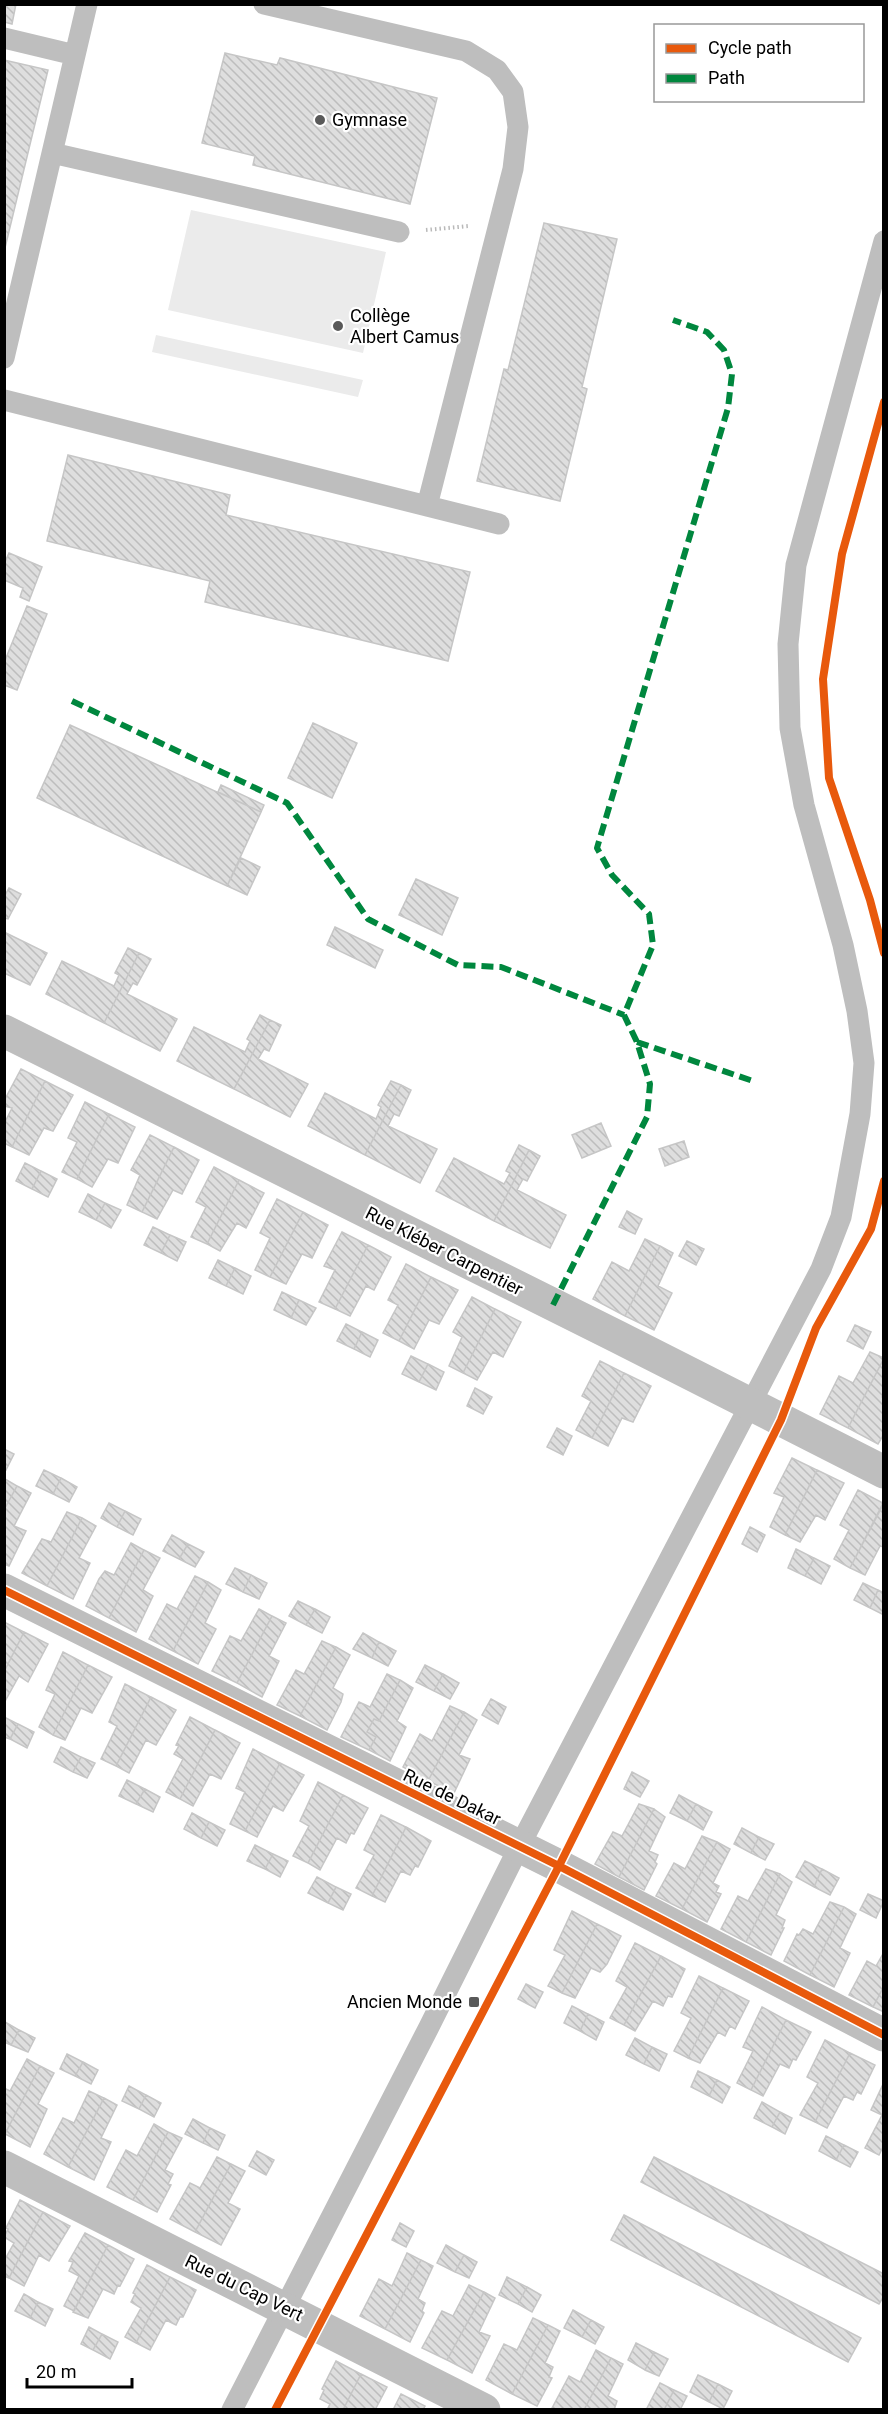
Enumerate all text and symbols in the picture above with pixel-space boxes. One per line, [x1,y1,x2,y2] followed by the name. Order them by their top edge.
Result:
[654,24,864,102] legend
[708,37,792,58] text: Cycle path
[708,67,745,88] text: Path
[332,109,407,130] place label: Gymnase
[313,113,327,127] marker: Gymnase
[350,305,459,347] place label: Collège Albert Camus
[331,319,345,333] marker: Collège Albert Camus
[362,1202,526,1299] street label: Rue Kléber Carpentier
[400,1764,504,1829] street label: Rue de Dakar
[347,1991,462,2012] place label: Ancien Monde
[467,1995,481,2009] marker: Ancien Monde
[182,2250,307,2325] street label: Rue du Cap Vert
[27,2351,132,2389] scale bar
[36,2361,76,2382] text: 20 m

